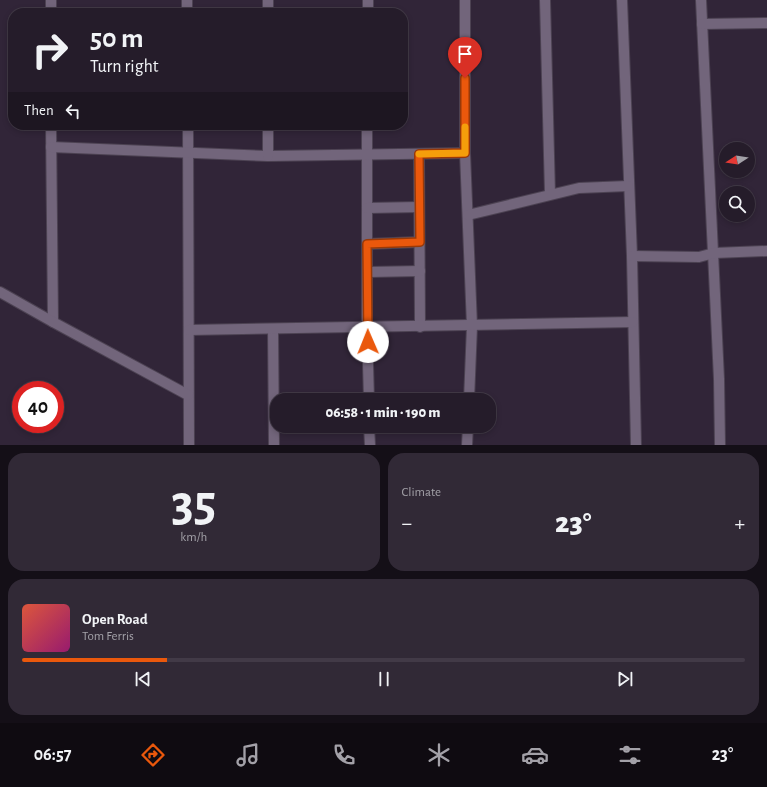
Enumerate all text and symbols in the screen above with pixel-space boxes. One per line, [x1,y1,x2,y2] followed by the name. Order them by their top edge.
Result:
[24,24,76,76] icon: right
[90,25,144,53] text: 50 m
[448,37,482,78] pin
[454,43,476,65] icon: arrive
[90,58,159,76] text: Turn right
[62,100,84,122] icon: left
[24,103,54,118] text: Then
[719,142,755,178] north arrow
[719,142,755,222] map controls
[719,186,755,222] button: search
[347,321,389,363] position arrow
[12,381,64,433] speed limit sign: 40
[325,405,441,420] text: 06:58 · 1 min · 190 m
[171,478,216,530] text: 35
[402,486,441,499] text: Climate
[555,508,591,538] text: 23°
[402,512,412,534] text: −
[734,512,745,534] text: +
[180,531,207,544] text: km/h
[82,612,148,627] text: Open Road
[82,630,134,643] text: Tom Ferris
[132,668,154,690] icon: previous
[373,668,395,690] icon: pause
[614,668,636,690] icon: next
[139,741,167,769] icon: directions
[234,741,262,769] icon: music
[330,741,358,769] icon: phone
[425,741,453,769] icon: climate
[521,741,549,769] icon: car
[616,741,644,769] icon: filters
[34,746,71,764] text: 06:57
[712,746,733,764] text: 23°

